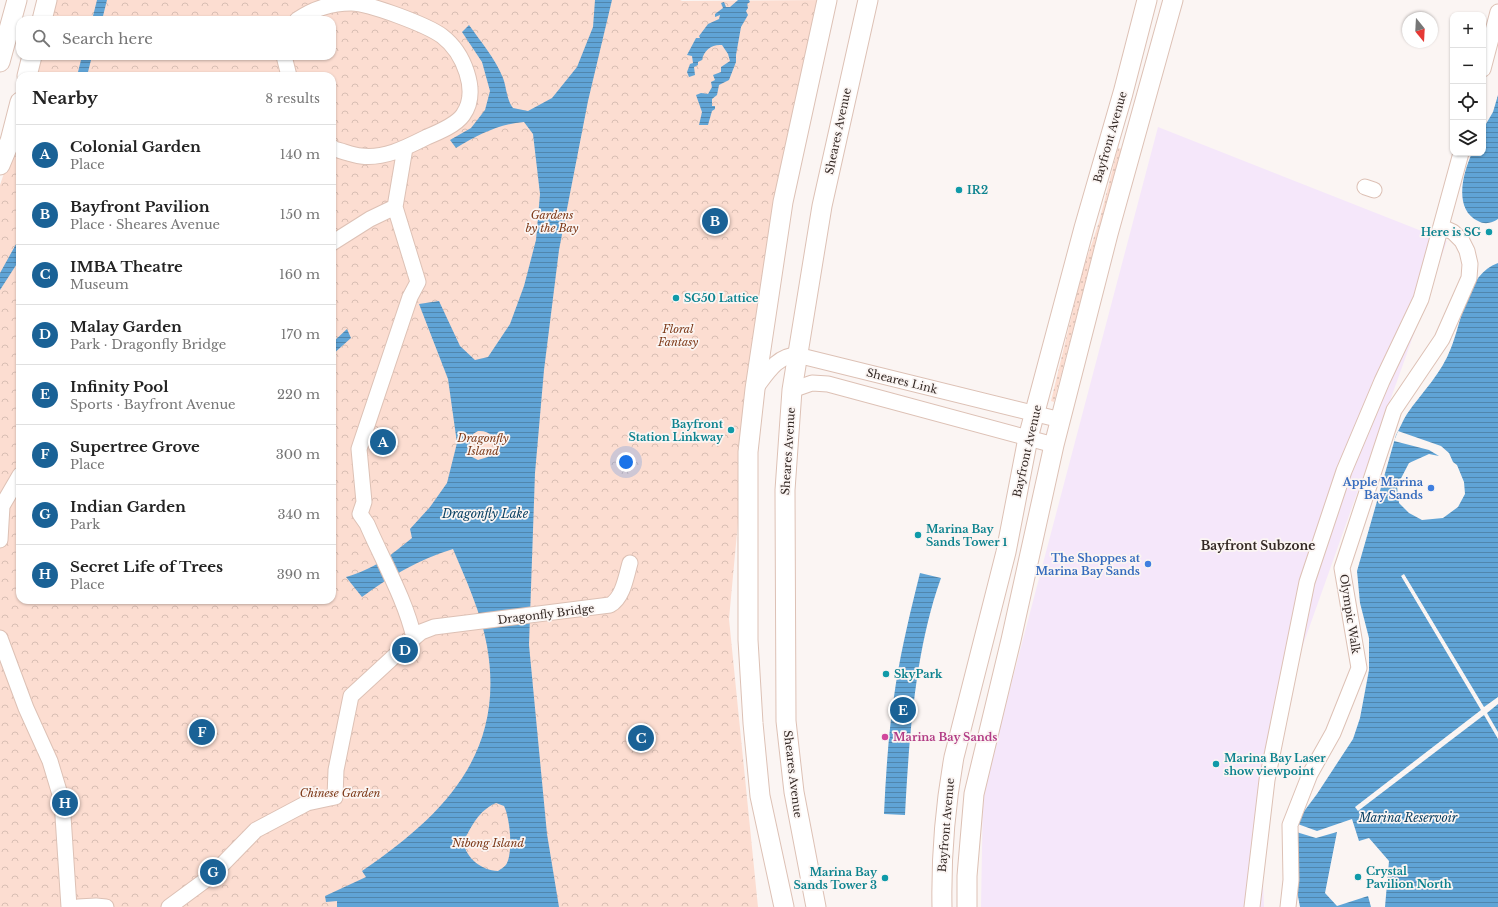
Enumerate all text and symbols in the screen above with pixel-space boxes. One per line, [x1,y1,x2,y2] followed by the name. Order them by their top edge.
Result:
[1402,12,1438,48] north arrow
[1450,12,1486,156] map controls
[1450,12,1486,48] button: +
[16,16,336,60] search box
[30,27,52,49] icon: search
[62,29,153,48] text: Search here
[1450,48,1486,84] button: −
[1450,84,1486,120] button: locate
[822,86,854,176] street label: Sheares Avenue
[32,88,98,109] text: Nearby
[265,90,320,107] text: 8 results
[1090,90,1130,184] street label: Bayfront Avenue
[1450,120,1486,156] button: layers
[70,137,201,156] text: Colonial Garden
[40,146,50,163] text: A
[280,146,320,163] text: 140 m
[70,156,105,173] text: Place
[967,183,988,197] place label: IR2
[954,185,964,195] marker: IR2
[70,197,210,216] text: Bayfront Pavilion
[40,206,50,223] text: B
[280,206,320,223] text: 150 m
[702,206,728,236] pin: B
[526,208,579,235] park label: Gardens by the Bay
[70,216,220,233] text: Place · Sheares Avenue
[1421,225,1481,239] place label: Here is SG
[1484,227,1494,237] marker: Here is SG
[70,257,183,276] text: IMBA Theatre
[40,266,50,283] text: C
[279,266,320,283] text: 160 m
[70,276,129,293] text: Museum
[684,291,759,305] place label: SG50 Lattice
[671,293,681,303] marker: SG50 Lattice
[70,317,182,336] text: Malay Garden
[657,322,698,349] park label: Floral Fantasy
[39,326,51,343] text: D
[281,326,320,343] text: 170 m
[70,336,226,353] text: Park · Dragonfly Bridge
[865,365,939,397] street label: Sheares Link
[70,377,169,396] text: Infinity Pool
[40,386,50,403] text: E
[277,386,320,403] text: 220 m
[70,396,236,413] text: Sports · Bayfront Avenue
[1010,403,1044,499] street label: Bayfront Avenue
[778,407,798,495] street label: Sheares Avenue
[628,417,724,444] place label: Bayfront Station Linkway
[726,425,736,435] marker: Bayfront Station Linkway
[370,427,396,457] pin: A
[456,431,509,458] park label: Dragonfly Island
[70,437,200,456] text: Supertree Grove
[41,446,49,463] text: F
[276,446,320,463] text: 300 m
[616,452,636,472] your location
[70,456,105,473] text: Place
[1342,475,1424,502] place label: Apple Marina Bay Sands
[1426,483,1436,493] marker: Apple Marina Bay Sands
[70,497,186,516] text: Indian Garden
[39,506,51,523] text: G
[277,506,320,523] text: 340 m
[441,506,529,521] water label: Dragonfly Lake
[70,516,100,533] text: Park
[926,522,1007,549] place label: Marina Bay Sands Tower 1
[913,530,923,540] marker: Marina Bay Sands Tower 1
[1201,538,1315,553] district label: Bayfront Subzone
[1036,551,1141,578] place label: The Shoppes at Marina Bay Sands
[70,557,223,576] text: Secret Life of Trees
[1143,559,1153,569] marker: The Shoppes at Marina Bay Sands
[39,566,51,583] text: H
[277,566,320,583] text: 390 m
[1337,573,1363,655] street label: Olympic Walk
[70,576,105,593] text: Place
[497,601,595,627] street label: Dragonfly Bridge
[392,635,418,665] pin: D
[894,667,943,681] place label: SkyPark
[881,669,891,679] marker: SkyPark
[890,695,916,725] pin: E
[189,717,215,747] pin: F
[628,723,654,753] pin: C
[781,729,805,819] street label: Sheares Avenue
[893,730,997,744] place label: Marina Bay Sands
[880,732,890,742] marker: Marina Bay Sands
[1224,751,1326,778] place label: Marina Bay Laser show viewpoint
[1211,759,1221,769] marker: Marina Bay Laser show viewpoint
[935,777,957,873] street label: Bayfront Avenue
[300,786,380,800] park label: Chinese Garden
[52,788,78,818] pin: H
[1358,810,1458,825] water label: Marina Reservoir
[451,836,524,850] park label: Nibong Island
[200,857,226,887] pin: G
[1366,864,1452,891] place label: Crystal Pavilion North
[794,865,878,892] place label: Marina Bay Sands Tower 3
[1353,872,1363,882] marker: Crystal Pavilion North
[880,873,890,883] marker: Marina Bay Sands Tower 3

